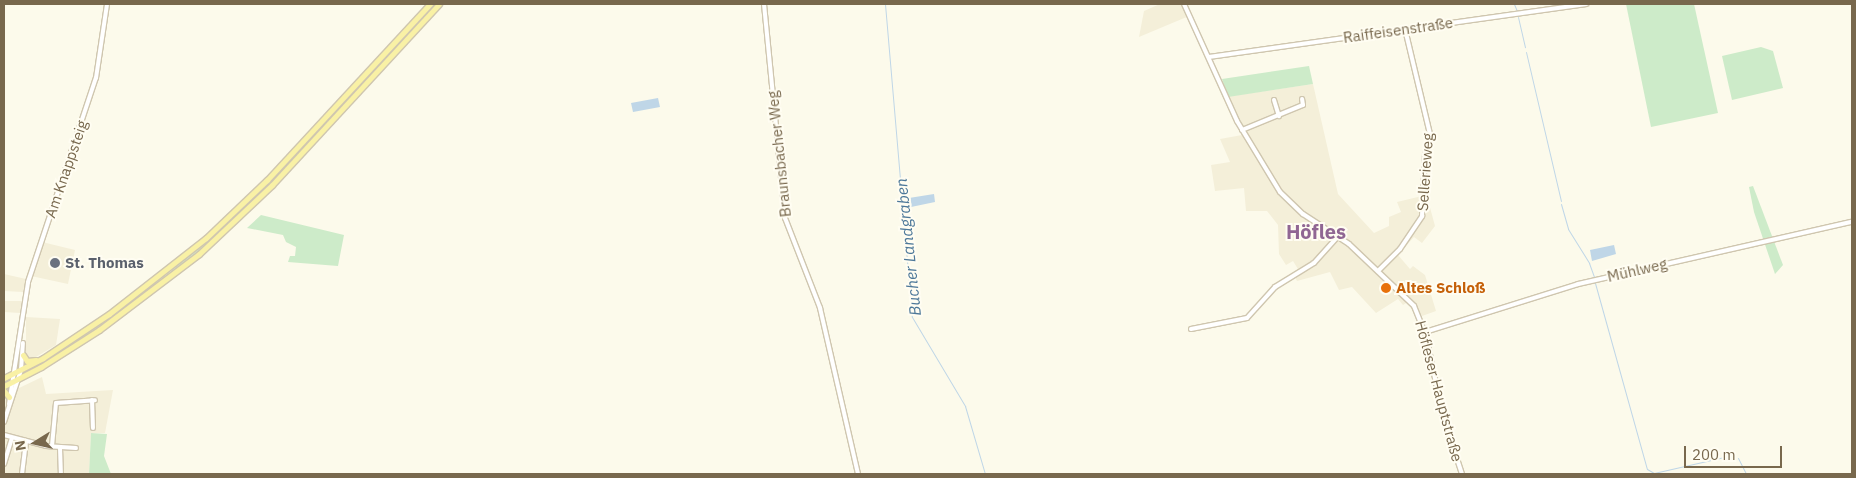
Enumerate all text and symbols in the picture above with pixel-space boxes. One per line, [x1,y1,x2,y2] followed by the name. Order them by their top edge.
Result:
[1342,13,1454,47] street label: Raiffeisenstraße
[763,90,795,218] street label: Braunsbacher Weg
[41,118,91,220] street label: Am Knappsteig
[1413,132,1437,212] street label: Sellerieweg
[891,177,925,317] water label: Bucher Landgraben
[1286,219,1346,243] district label: Höfles
[65,254,144,272] place label: St. Thomas
[1605,254,1669,286] street label: Mühlweg
[49,257,61,269] marker: St. Thomas
[1396,279,1485,297] place label: Altes Schloß
[1380,282,1392,294] marker: Altes Schloß
[1411,318,1467,464] street label: Höfleser Hauptstraße
[10,418,60,468] north arrow
[1686,436,1784,468] scale bar
[10,439,30,452] text: N
[1692,445,1736,464] text: 200 m

